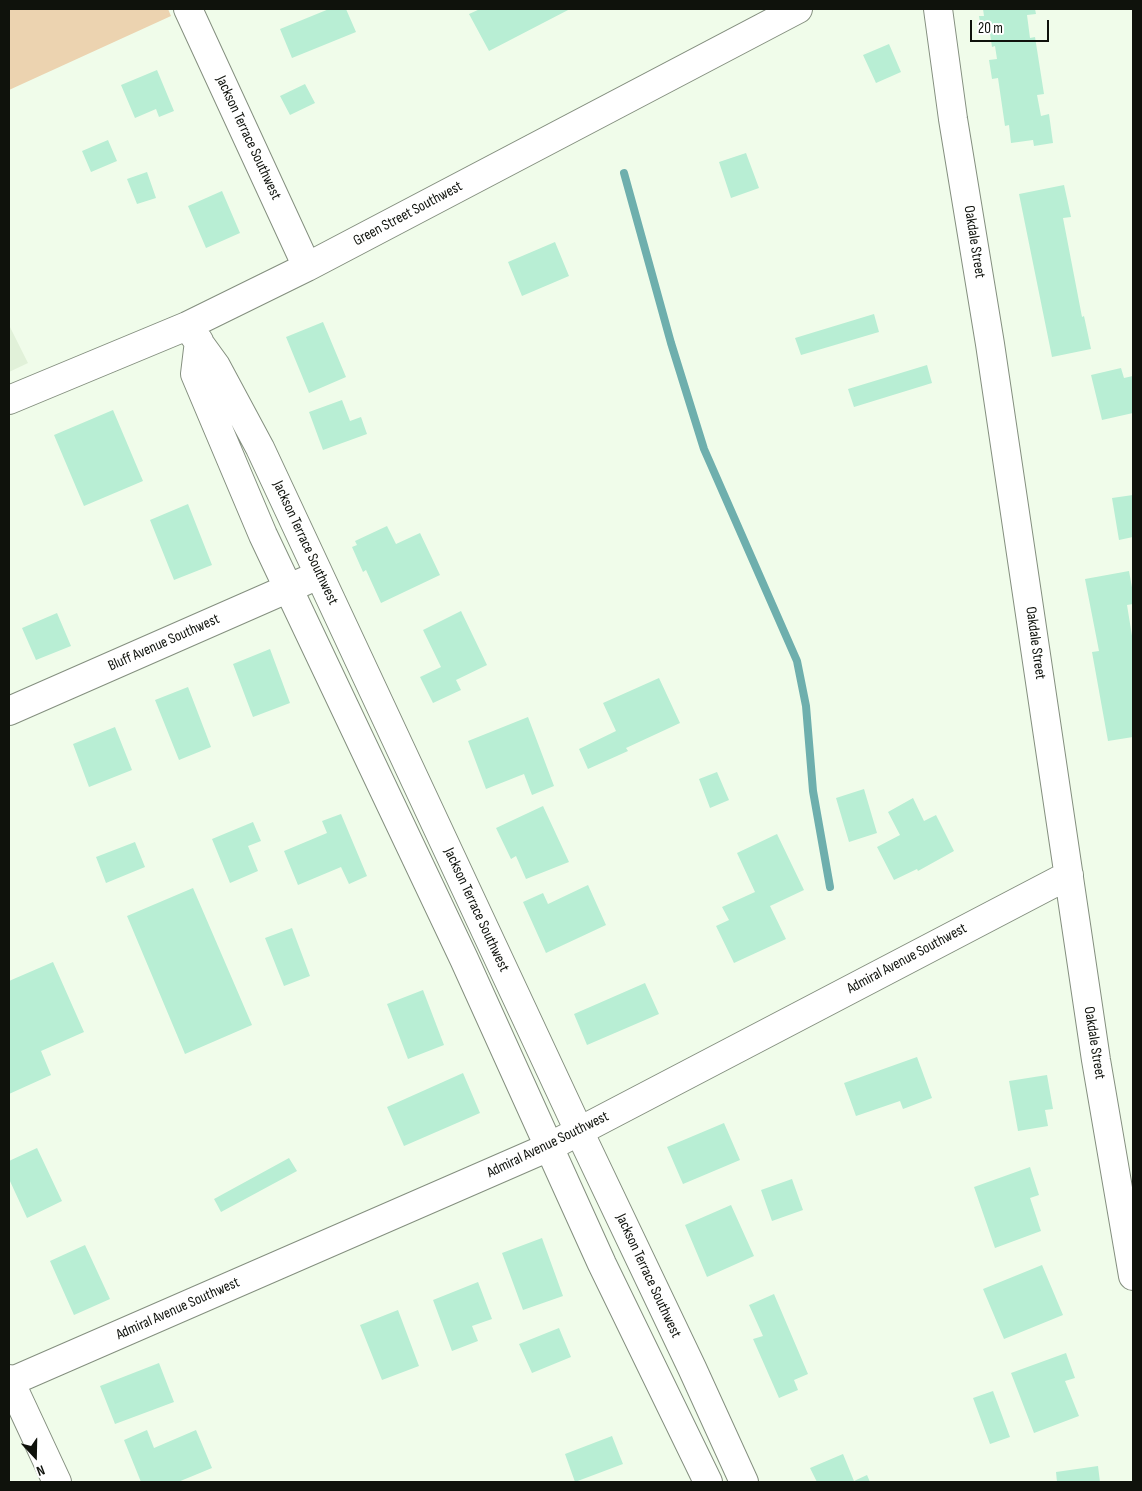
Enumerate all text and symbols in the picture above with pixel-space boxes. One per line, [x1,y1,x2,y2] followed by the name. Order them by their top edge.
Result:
[972,10,1051,42] scale bar
[978,19,1003,38] text: 20 m
[211,73,285,203] street label: Jackson Terrace Southwest
[350,178,466,250] street label: Green Street Southwest
[959,204,989,280] street label: Oakdale Street
[268,478,342,608] street label: Jackson Terrace Southwest
[1021,605,1049,681] street label: Oakdale Street
[106,610,222,676] street label: Bluff Avenue Southwest
[439,845,513,975] street label: Jackson Terrace Southwest
[844,920,970,998] street label: Admiral Avenue Southwest
[1079,1005,1109,1081] street label: Oakdale Street
[484,1108,612,1182] street label: Admiral Avenue Southwest
[611,1211,685,1341] street label: Jackson Terrace Southwest
[113,1274,243,1344] street label: Admiral Avenue Southwest
[10,1431,60,1481] north arrow
[34,1461,47,1480] text: N

